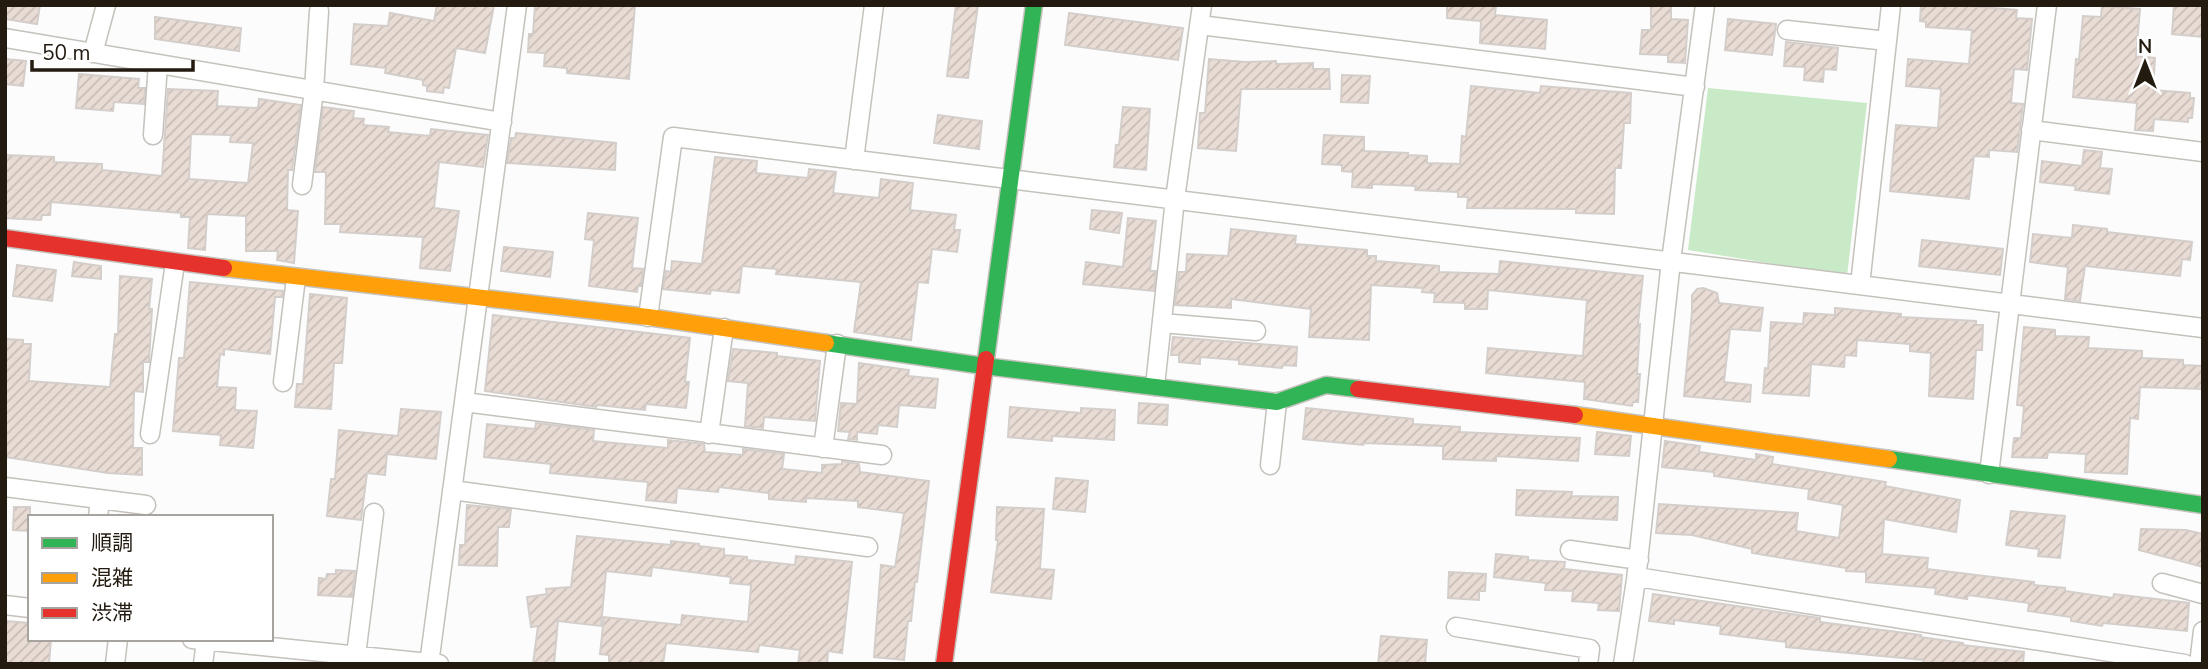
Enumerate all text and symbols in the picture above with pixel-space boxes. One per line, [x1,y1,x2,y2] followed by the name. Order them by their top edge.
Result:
[32,28,192,72] scale bar
[2110,28,2180,98] north arrow
[2138,34,2152,60] text: N
[42,39,91,67] text: 50 m
[28,515,273,641] legend
[91,529,133,557] text: 順調
[91,564,133,592] text: 混雑
[91,599,133,627] text: 渋滞

